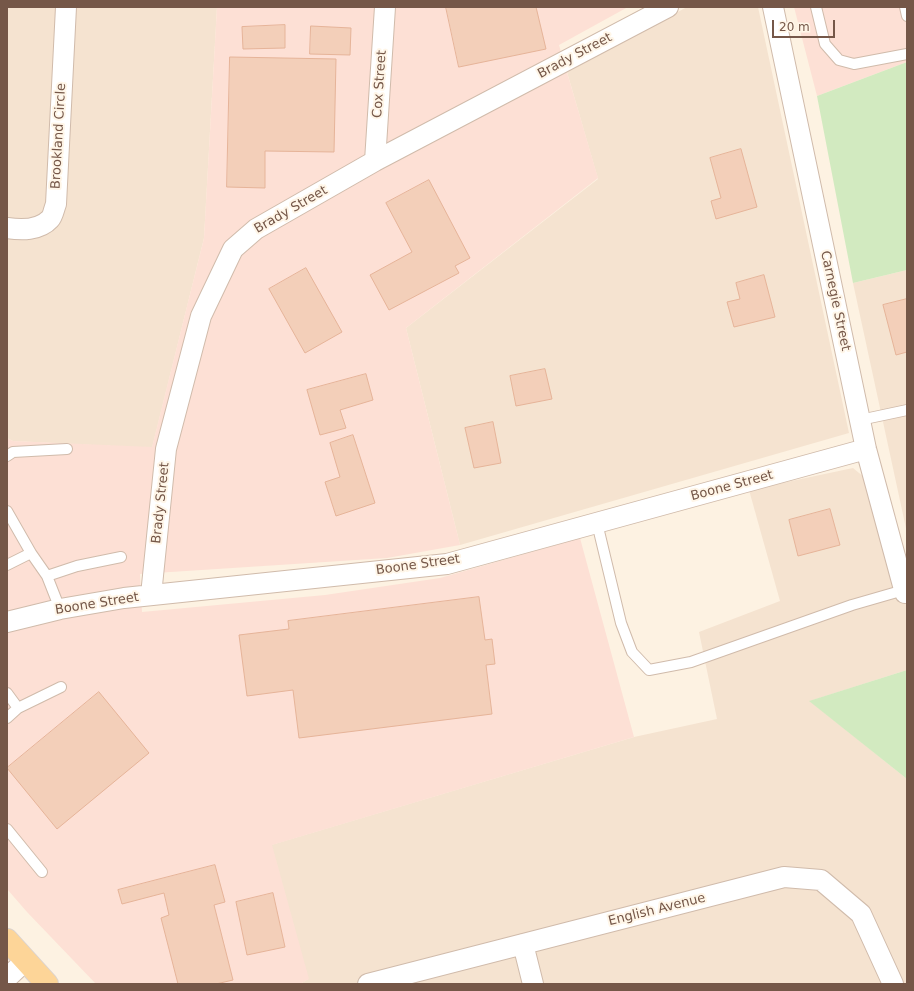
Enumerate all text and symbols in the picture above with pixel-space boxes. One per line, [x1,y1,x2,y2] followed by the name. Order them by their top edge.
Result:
[774,12,837,38] scale bar
[779,20,810,34] text: 20 m
[535,30,615,82] street label: Brady Street
[370,50,390,118] street label: Cox Street
[48,83,70,189] street label: Brookland Circle
[252,183,330,237] street label: Brady Street
[817,250,853,352] street label: Carnegie Street
[149,462,173,544] street label: Brady Street
[689,468,775,504] street label: Boone Street
[375,551,461,579] street label: Boone Street
[54,590,140,618] street label: Boone Street
[607,890,707,930] street label: English Avenue

